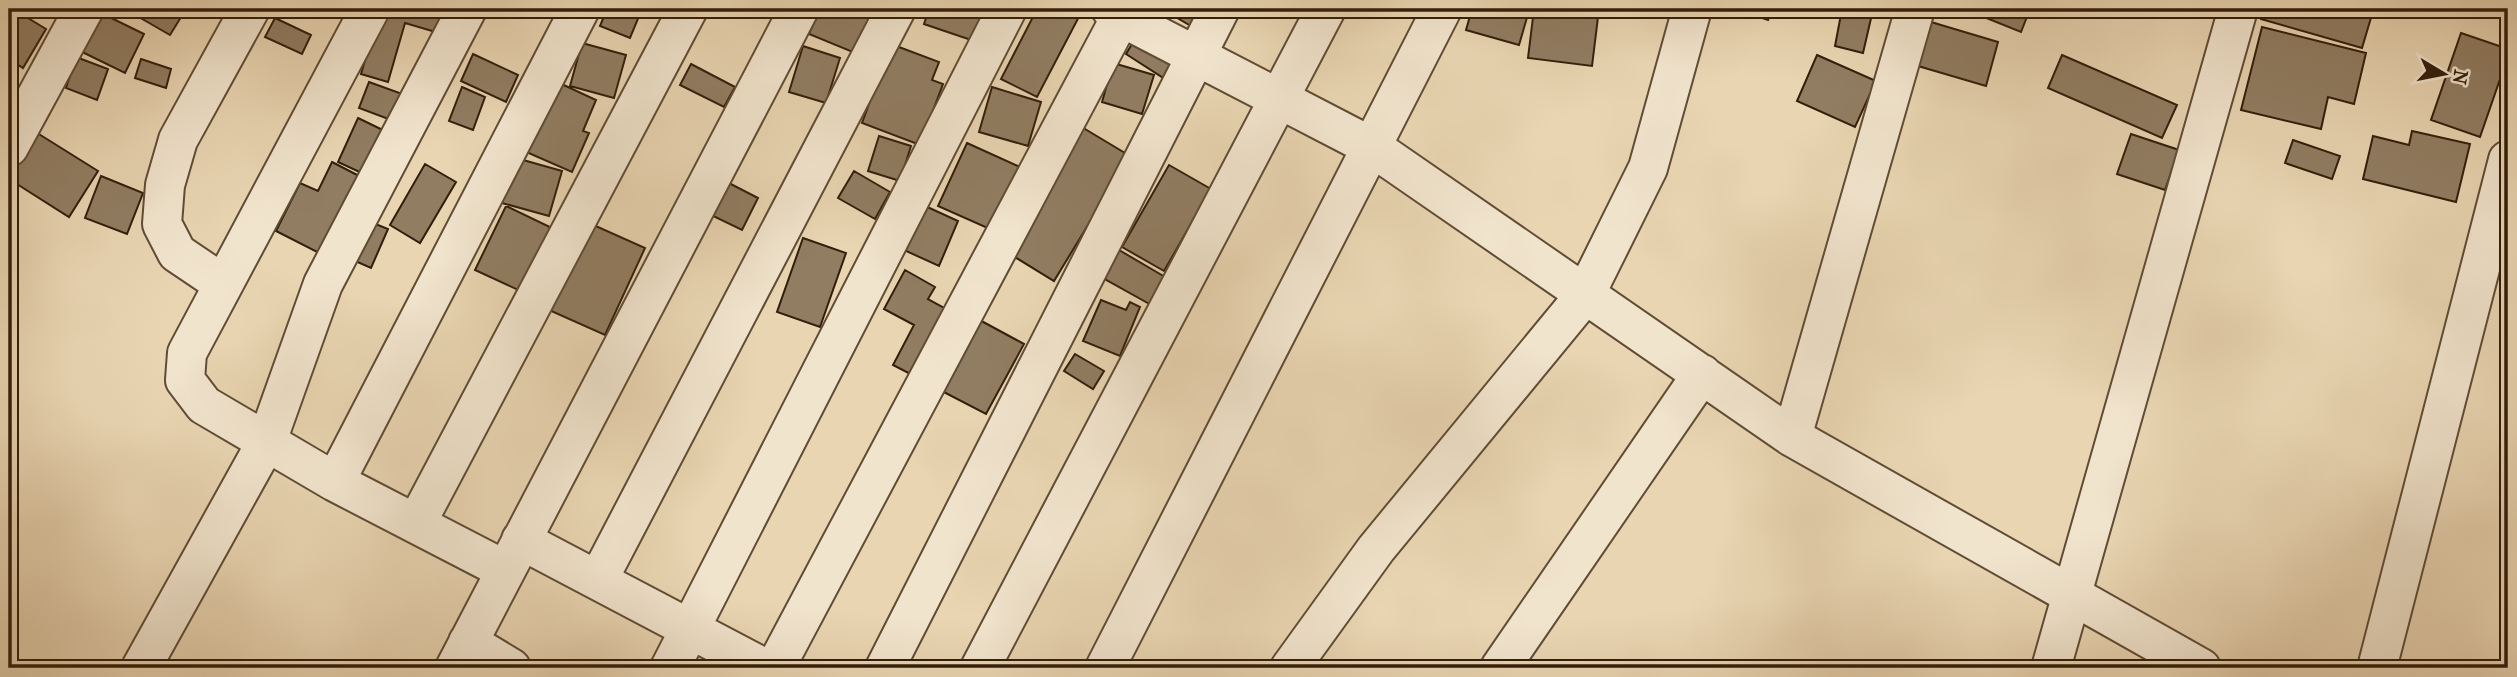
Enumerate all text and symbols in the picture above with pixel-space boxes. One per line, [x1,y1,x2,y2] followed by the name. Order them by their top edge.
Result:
[2408,38,2478,108] north arrow
[2448,68,2472,86] text: N

